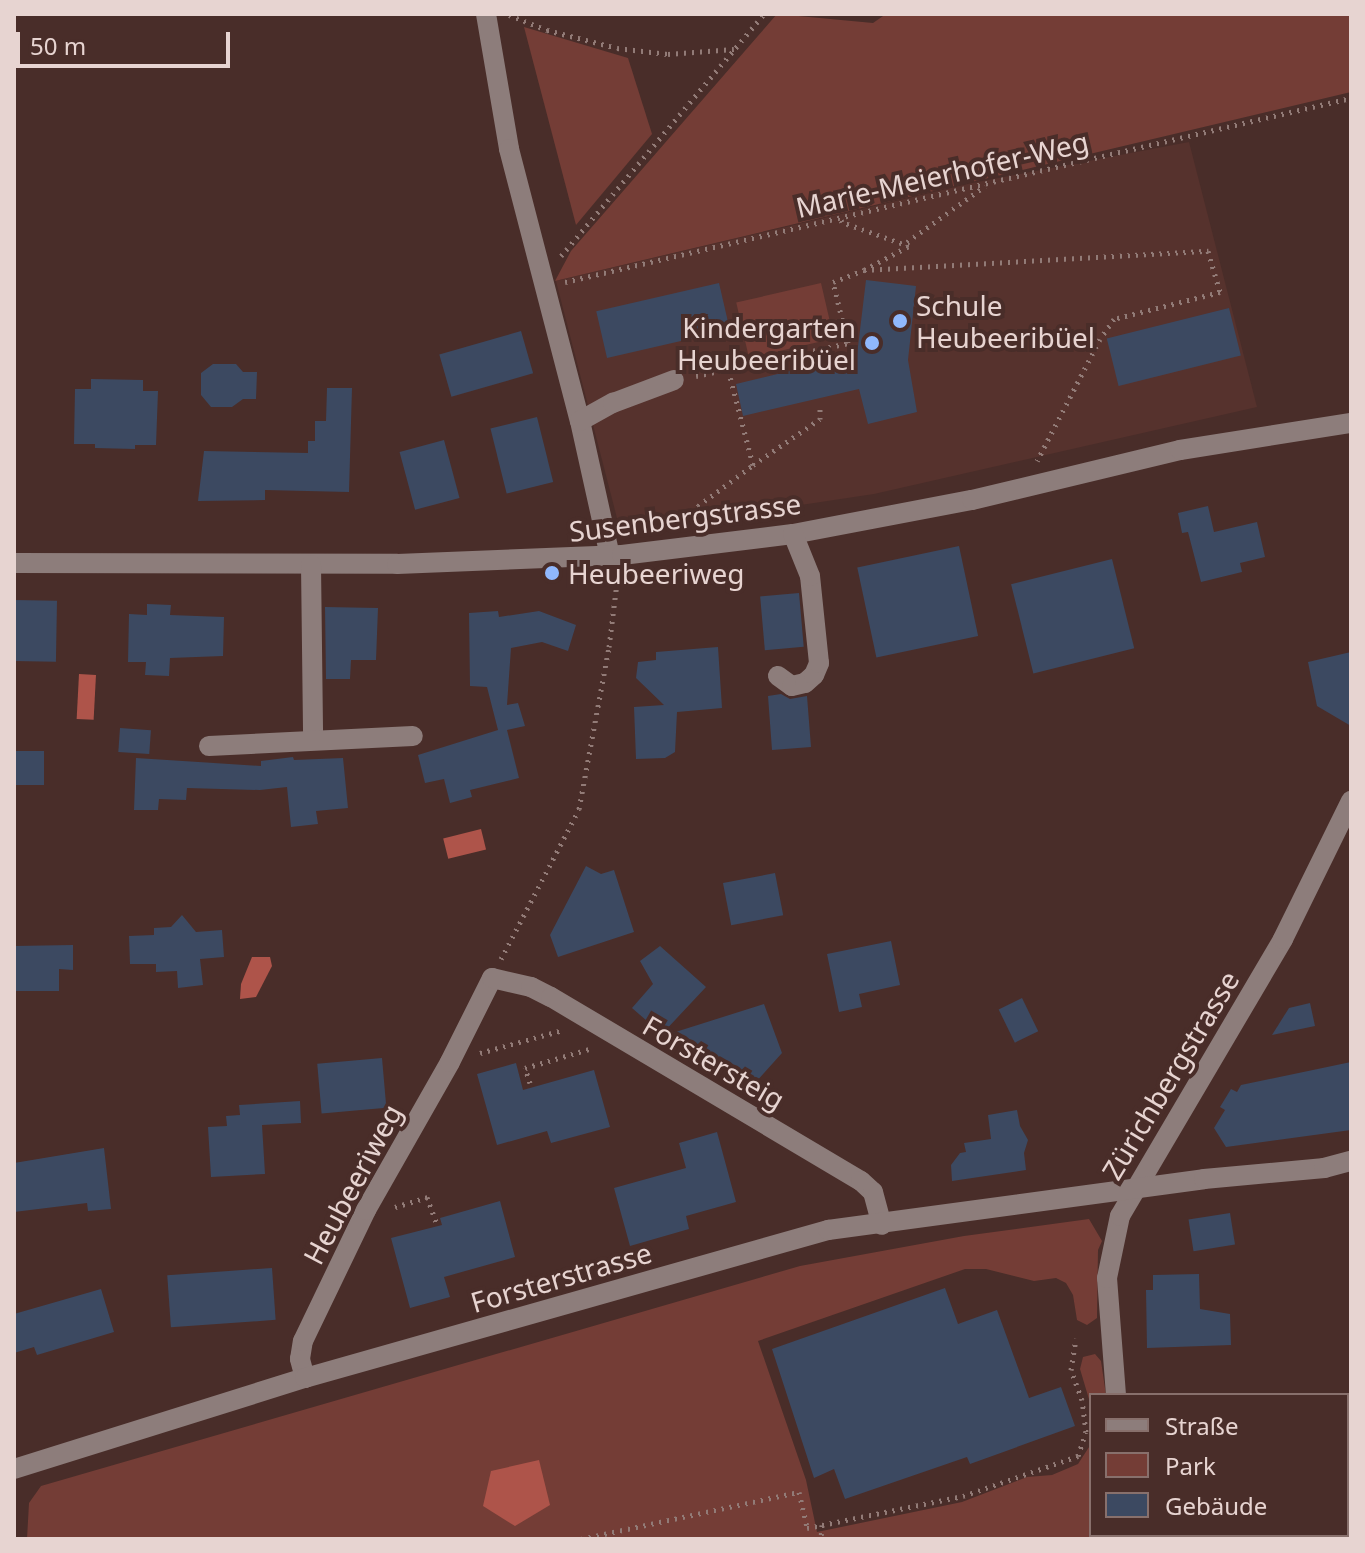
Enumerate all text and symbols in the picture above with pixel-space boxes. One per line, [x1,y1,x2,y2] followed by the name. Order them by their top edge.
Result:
[20,16,234,66] scale bar
[30,29,86,62] text: 50 m
[792,124,1092,224] street label: Marie-Meierhofer-Weg
[916,288,1095,354] place label: Schule Heubeeribüel
[677,310,856,376] place label: Kindergarten Heubeeribüel
[891,312,909,330] marker: Schule Heubeeribüel
[863,334,881,352] marker: Kindergarten Heubeeribüel
[567,486,803,548] street label: Susenbergstrasse
[568,556,744,590] place label: Heubeeriweg
[543,564,561,582] marker: Heubeeriweg
[1095,965,1245,1185] street label: Zürichbergstrasse
[637,1008,791,1116] street label: Forstersteig
[296,1098,408,1270] street label: Heubeeriweg
[467,1235,655,1319] street label: Forsterstrasse
[1089,1393,1349,1537] legend
[1165,1409,1238,1442] text: Straße
[1165,1449,1216,1482] text: Park
[1165,1489,1267,1522] text: Gebäude

